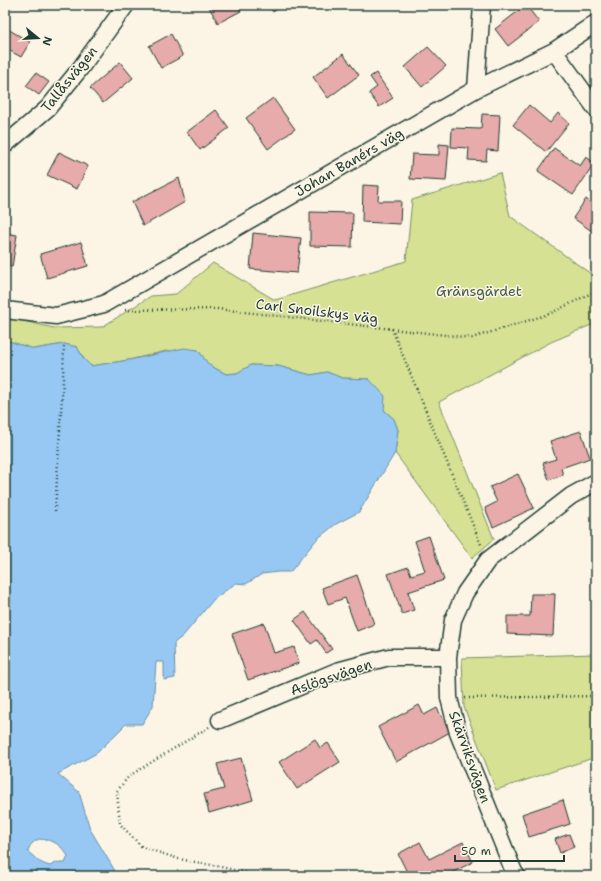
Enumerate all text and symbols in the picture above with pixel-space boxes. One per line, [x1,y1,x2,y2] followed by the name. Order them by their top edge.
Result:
[18,18,58,58] north arrow
[38,34,56,48] text: N
[37,42,101,116] street label: Tallåsvägen
[291,124,407,200] street label: Johan Banérs väg
[436,282,522,300] park label: Gränsgärdet
[255,295,379,327] street label: Carl Snoilskys väg
[288,655,375,699] street label: Aslögsvägen
[445,708,495,806] street label: Skärviksvägen
[455,837,564,863] scale bar
[461,843,491,859] text: 50 m

